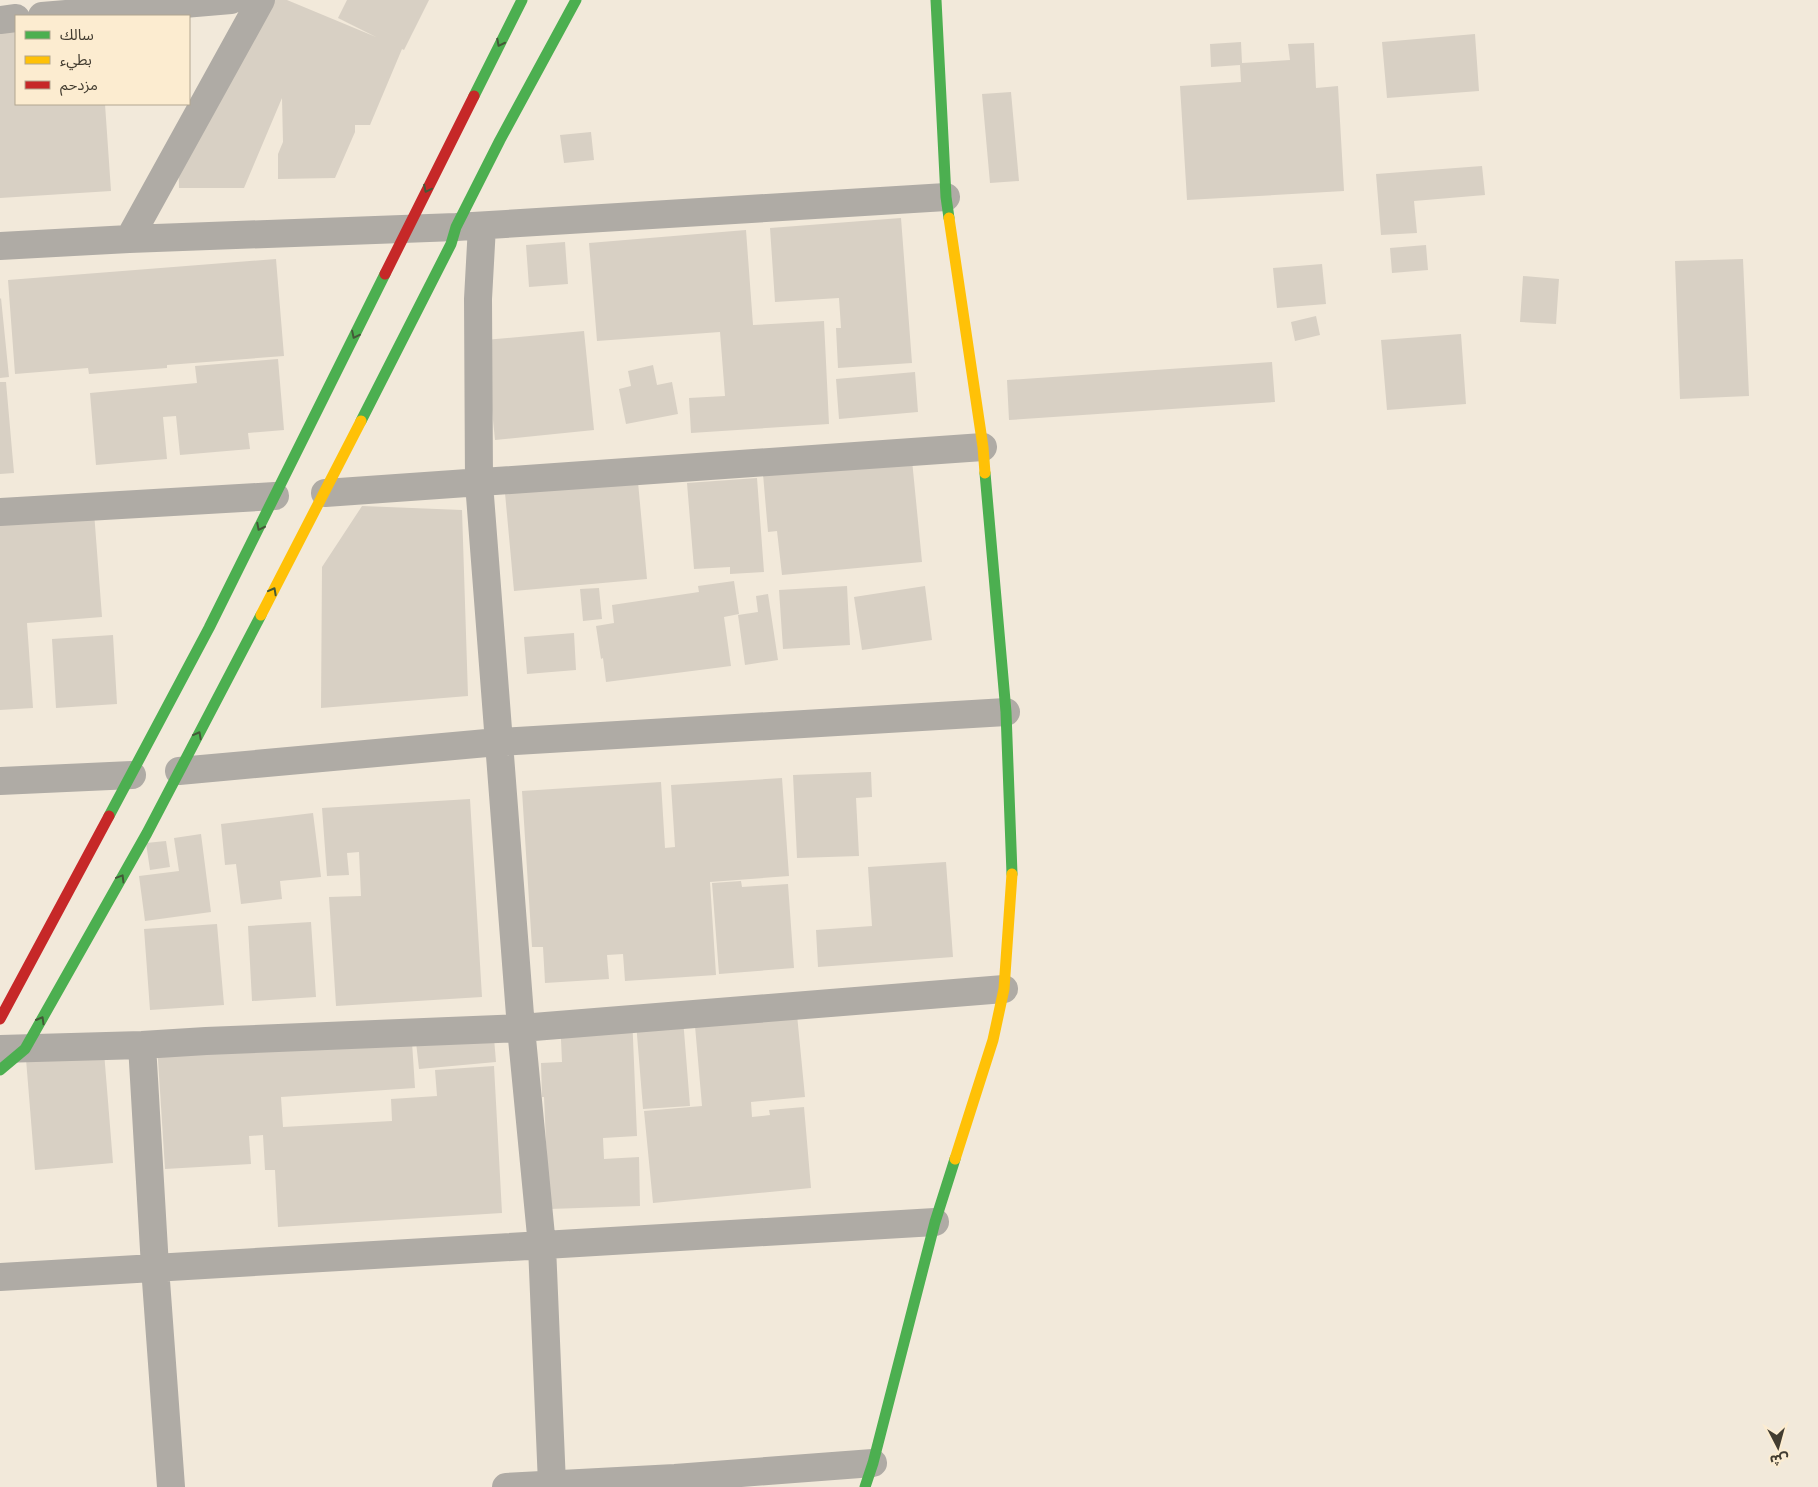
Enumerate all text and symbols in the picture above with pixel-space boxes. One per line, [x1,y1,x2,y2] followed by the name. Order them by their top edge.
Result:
[15,15,190,105] legend
[60,26,94,44] text: سالك
[496,38,506,47] one-way arrow
[60,51,92,71] text: بطيء
[60,76,98,96] text: مزدحم
[423,184,433,193] one-way arrow
[351,329,361,338] one-way arrow
[255,522,266,531] one-way arrow
[267,587,277,596] one-way arrow
[192,731,202,740] one-way arrow
[115,875,125,884] one-way arrow
[35,1016,45,1025] one-way arrow
[1753,1422,1803,1472] north arrow
[1769,1450,1790,1469] text: ش

